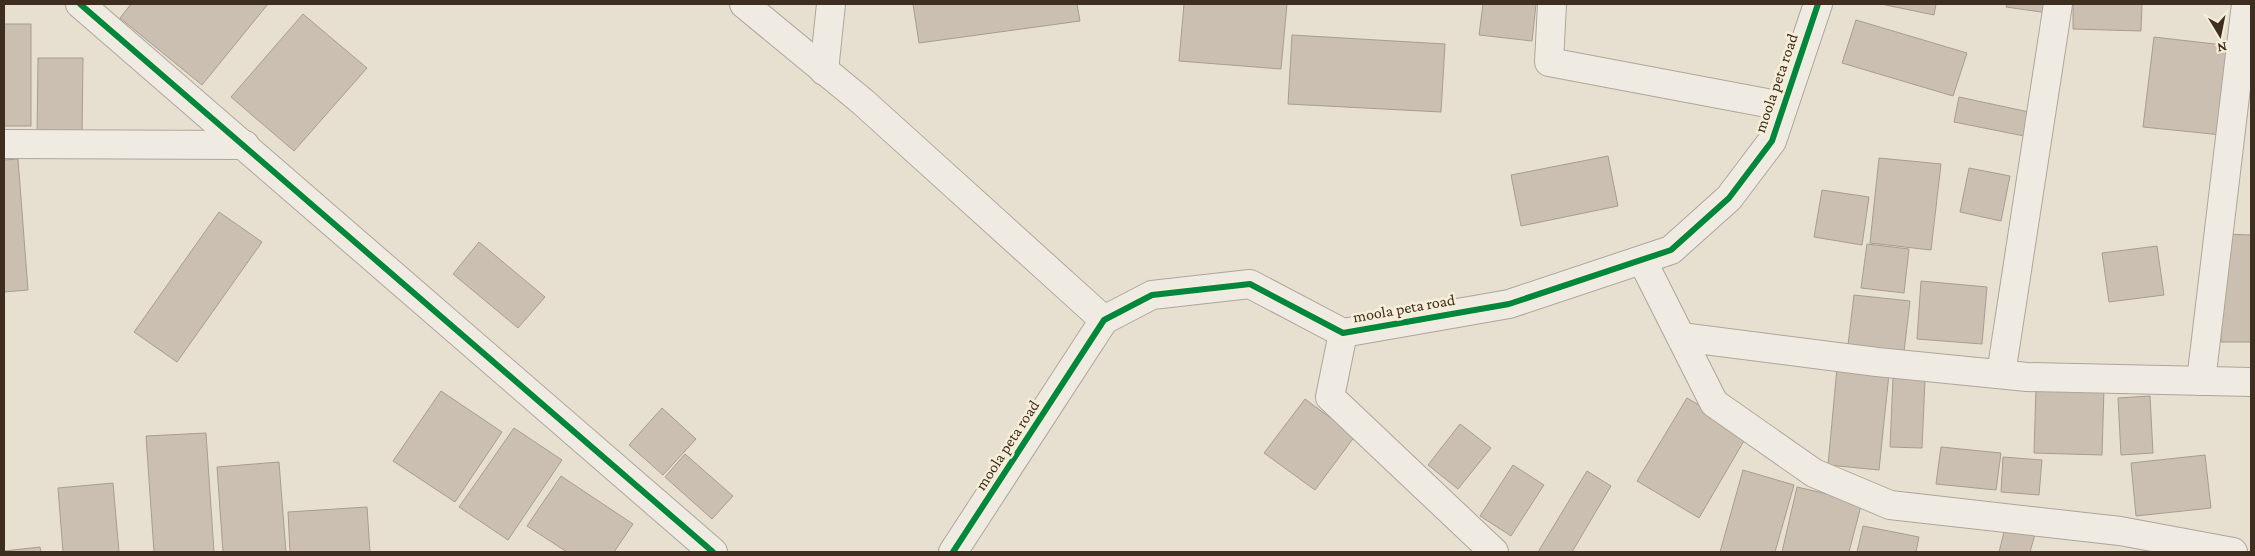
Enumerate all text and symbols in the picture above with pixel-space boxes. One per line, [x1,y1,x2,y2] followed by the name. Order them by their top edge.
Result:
[2195,10,2245,60] north arrow
[1751,31,1802,135] street label: moola peta road
[2216,39,2228,57] text: N
[1352,291,1457,326] street label: moola peta road
[972,396,1043,494] street label: moola peta road

